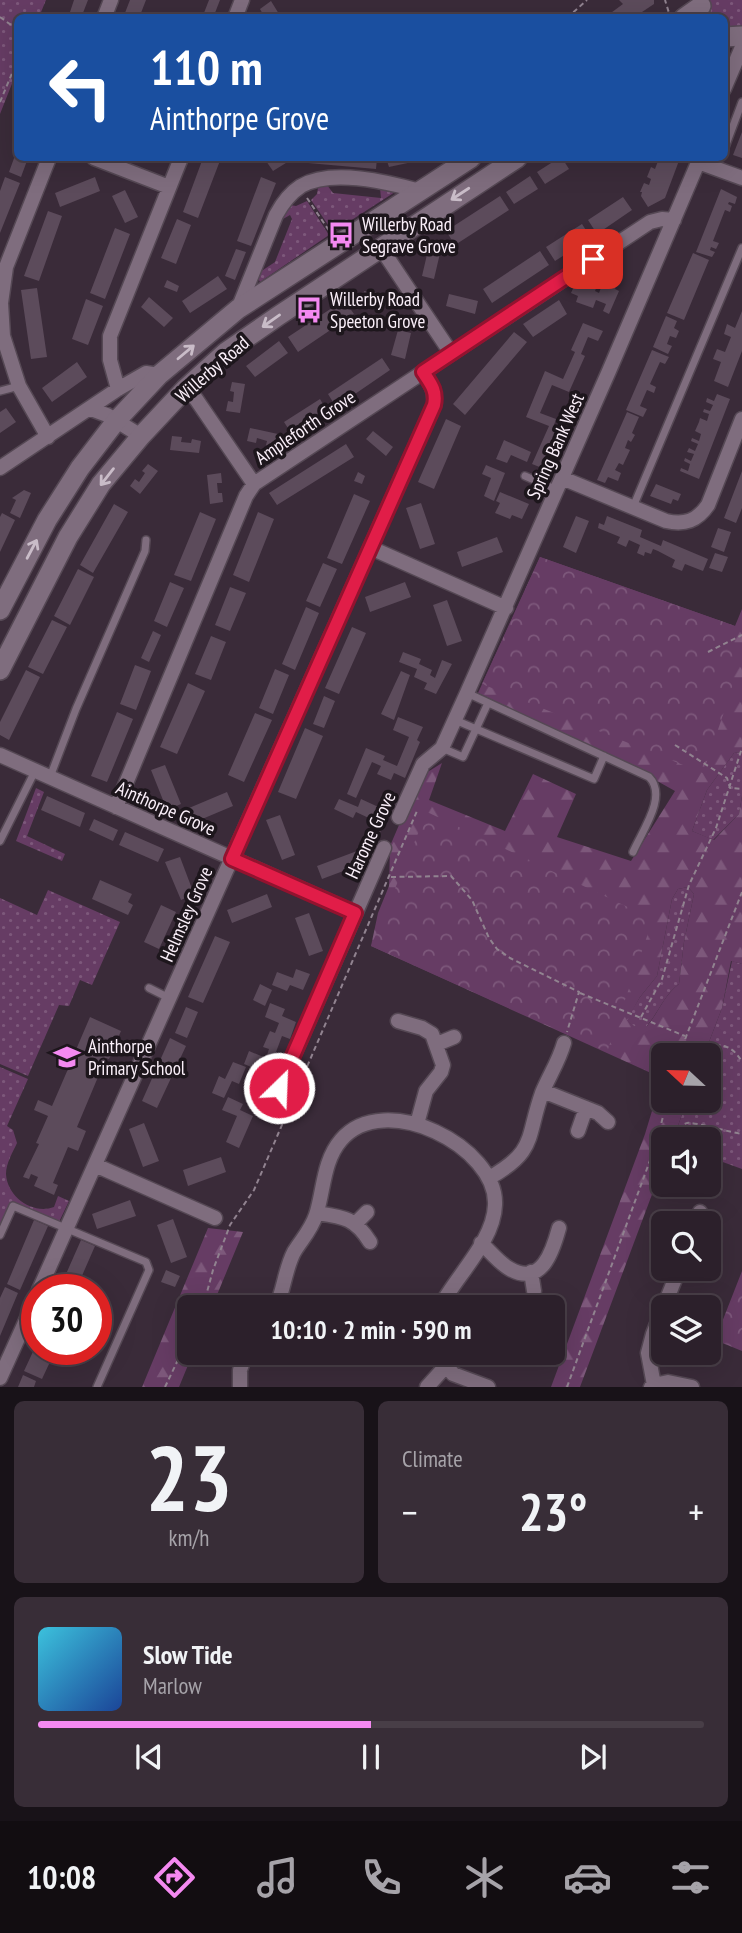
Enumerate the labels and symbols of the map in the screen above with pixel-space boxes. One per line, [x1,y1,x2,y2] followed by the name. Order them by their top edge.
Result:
[450,188,470,202] one-way arrow
[362,212,456,258] place label: Willerby Road Segrave Grove
[326,220,356,250] bus stop icon: Willerby Road Segrave Grove
[563,229,623,289] pin
[330,287,426,333] place label: Willerby Road Speeton Grove
[294,295,324,325] bus stop icon: Willerby Road Speeton Grove
[262,314,281,328] one-way arrow
[170,330,254,408] street label: Willerby Road
[176,344,194,360] one-way arrow
[250,385,360,469] street label: Ampleforth Grove
[521,389,589,503] street label: Spring Bank West
[100,468,115,486] one-way arrow
[25,539,39,560] one-way arrow
[113,775,220,841] street label: Ainthorpe Grove
[339,788,401,882] street label: Harome Grove
[154,863,218,965] street label: Helmsley Grove
[88,1034,186,1080] place label: Ainthorpe Primary School
[52,1042,82,1072] school or university icon: Ainthorpe Primary School
[651,1043,721,1113] north arrow
[242,1051,316,1125] position arrow
[21,1274,112,1365] speed limit sign: 30

